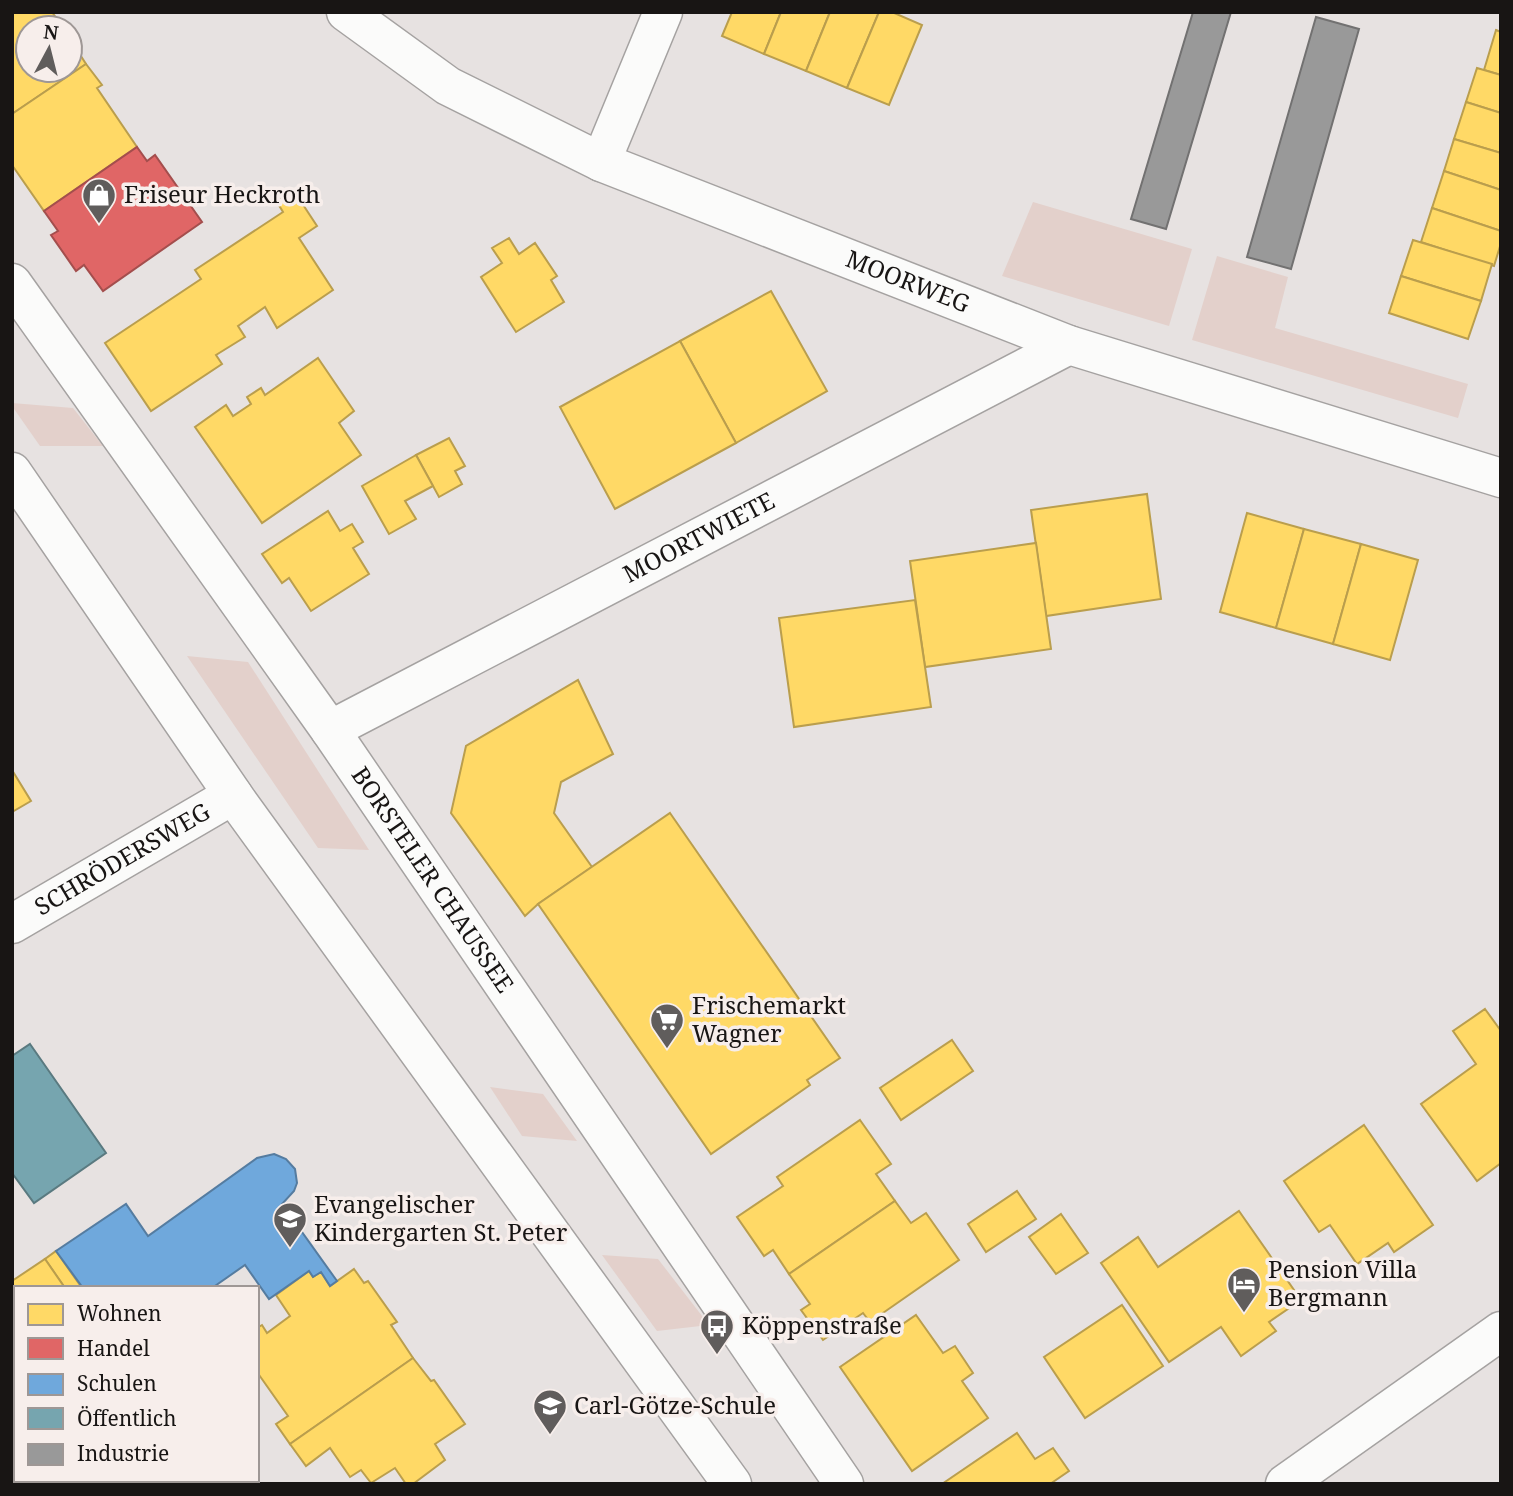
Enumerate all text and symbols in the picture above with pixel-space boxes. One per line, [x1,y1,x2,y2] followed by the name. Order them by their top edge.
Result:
[14,14,84,84] north arrow
[42,18,60,46] text: N
[80,176,118,225] shop icon: Friseur Heckroth
[124,177,320,210] place label: Friseur Heckroth
[841,241,975,320] street label: MOORWEG
[617,483,780,590] street label: MOORTWIETE
[345,759,522,999] street label: BORSTELER CHAUSSEE
[28,794,216,922] street label: SCHRÖDERSWEG
[692,988,846,1049] place label: Frischemarkt Wagner
[648,1001,686,1050] supermarket icon: Frischemarkt Wagner
[314,1187,567,1248] place label: Evangelischer Kindergarten St. Peter
[271,1200,309,1249] school or university icon: Evangelischer Kindergarten St. Peter
[1268,1252,1417,1313] place label: Pension Villa Bergmann
[1225,1265,1263,1314] hotel icon: Pension Villa Bergmann
[14,1286,259,1482] legend
[77,1299,162,1327] text: Wohnen
[698,1307,736,1356] bus stop icon: Köppenstraße
[742,1308,902,1341] place label: Köppenstraße
[77,1334,150,1362] text: Handel
[77,1369,157,1397] text: Schulen
[531,1387,569,1436] school or university icon: Carl-Götze-Schule
[574,1388,776,1421] place label: Carl-Götze-Schule
[77,1404,177,1432] text: Öffentlich
[77,1439,169,1467] text: Industrie

